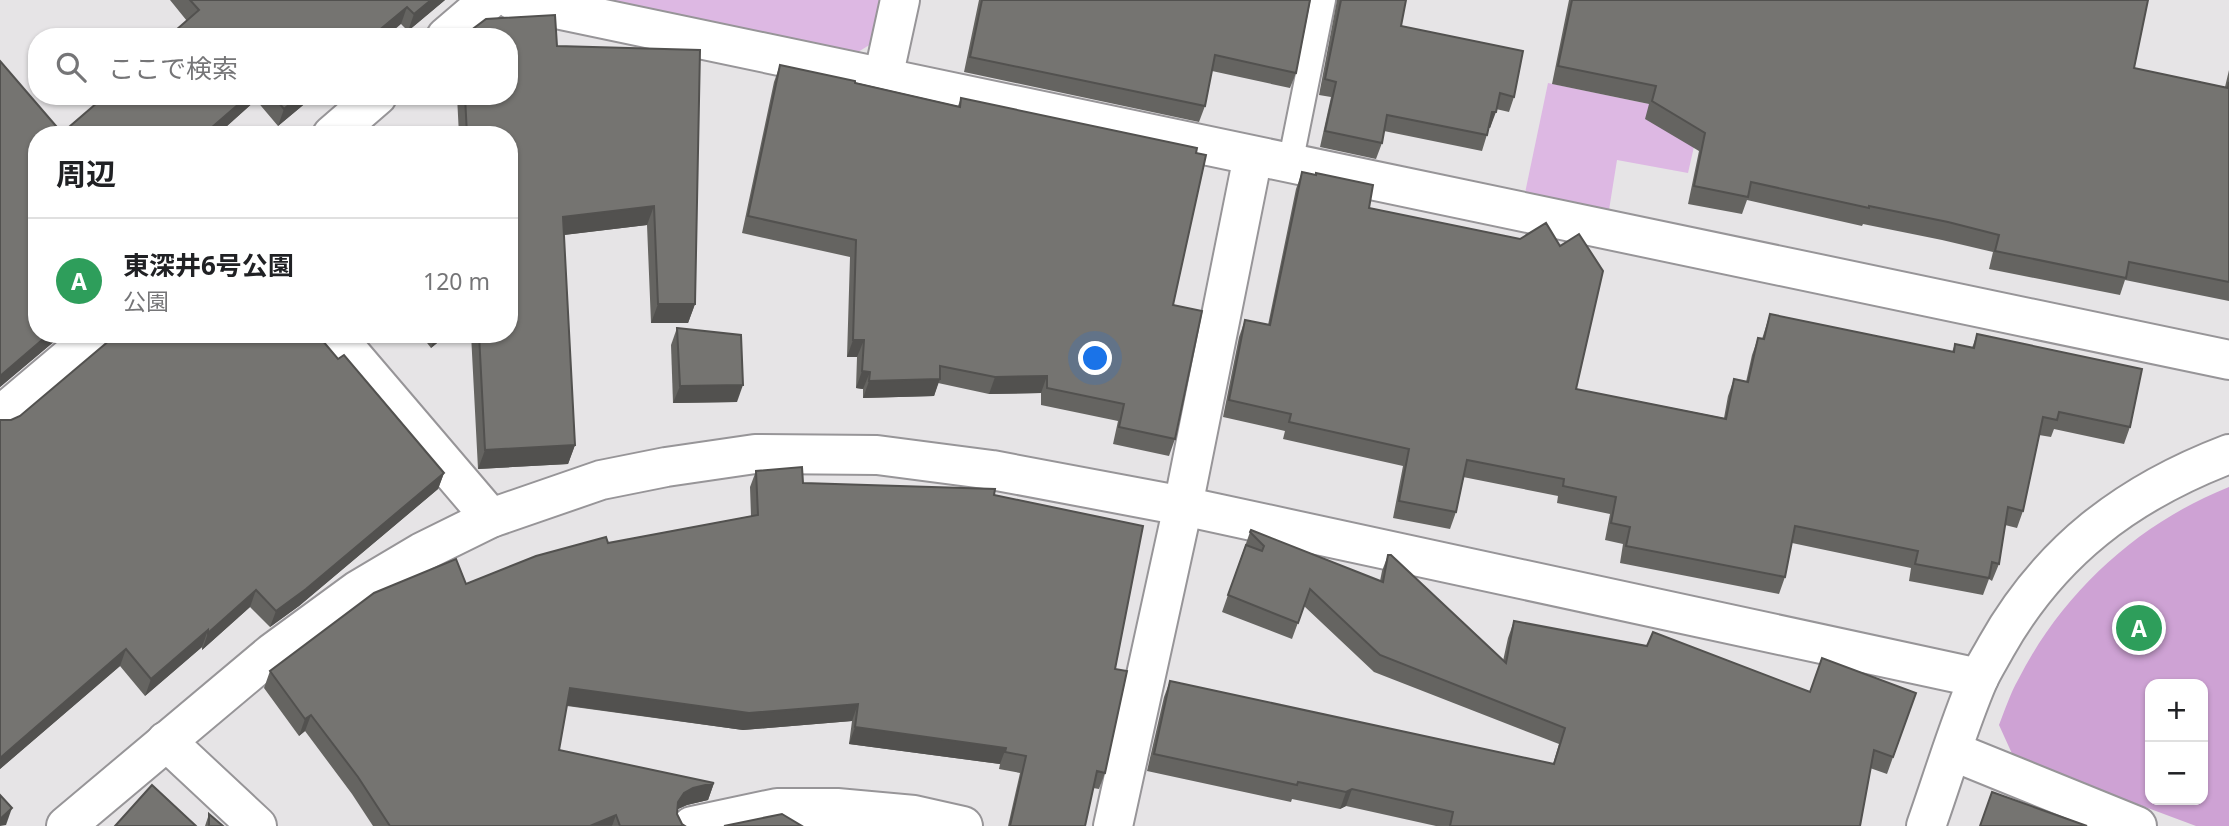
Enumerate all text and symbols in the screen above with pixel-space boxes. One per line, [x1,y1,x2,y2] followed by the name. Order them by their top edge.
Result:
[28,28,518,105] search box
[52,48,90,86] icon: search
[108,50,238,86] text: ここで検索
[56,153,116,194] text: 周辺
[123,247,294,283] text: 東深井6号公園
[71,265,87,297] text: A
[423,265,490,297] text: 120 m
[123,285,169,317] text: 公園
[1078,341,1112,375] your location
[2116,602,2162,654] pin: A
[2145,679,2208,805] map controls
[2145,679,2208,742] button: +
[2145,742,2208,805] button: −

